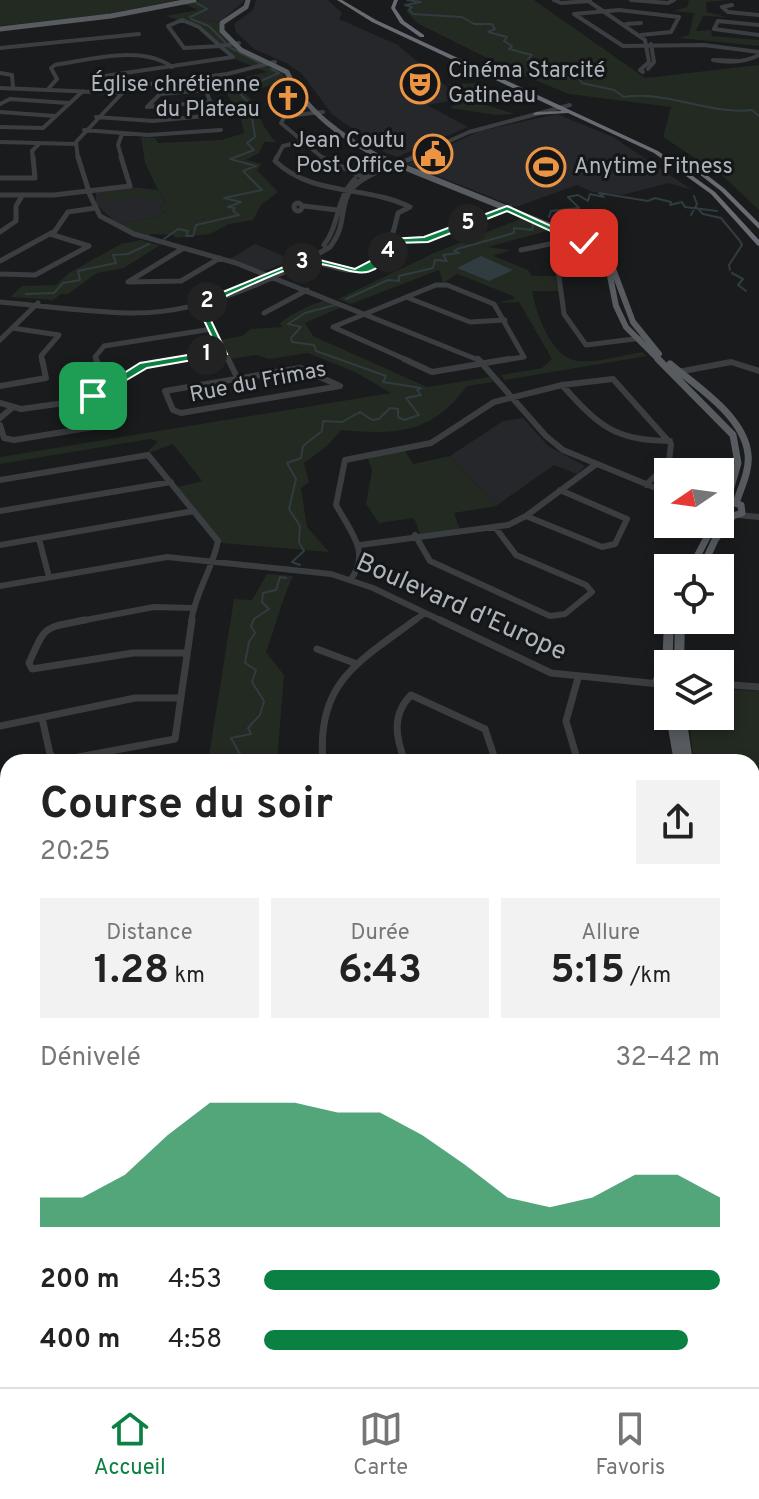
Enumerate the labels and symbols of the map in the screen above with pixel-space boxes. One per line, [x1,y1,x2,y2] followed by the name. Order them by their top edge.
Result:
[448,58,605,110] place label: Cinéma Starcité Gatineau
[399,63,441,105] theatre icon: Cinéma Starcité Gatineau
[90,70,260,124] place label: Église chrétienne du Plateau
[267,77,309,119] church icon: Église chrétienne du Plateau
[293,128,405,180] place label: Jean Coutu Post Office
[412,133,454,175] public building icon: Jean Coutu Post Office
[525,146,567,188] sports icon: Anytime Fitness
[574,154,733,181] place label: Anytime Fitness
[448,204,488,244] pin: 5
[550,209,618,277] pin
[368,232,408,272] pin: 4
[282,243,322,283] pin: 3
[187,282,227,322] pin: 2
[187,335,227,375] pin: 1
[187,356,329,410] street label: Rue du Frimas
[59,362,127,430] pin
[654,458,734,538] north arrow
[351,547,571,669] street label: Boulevard d'Europe

